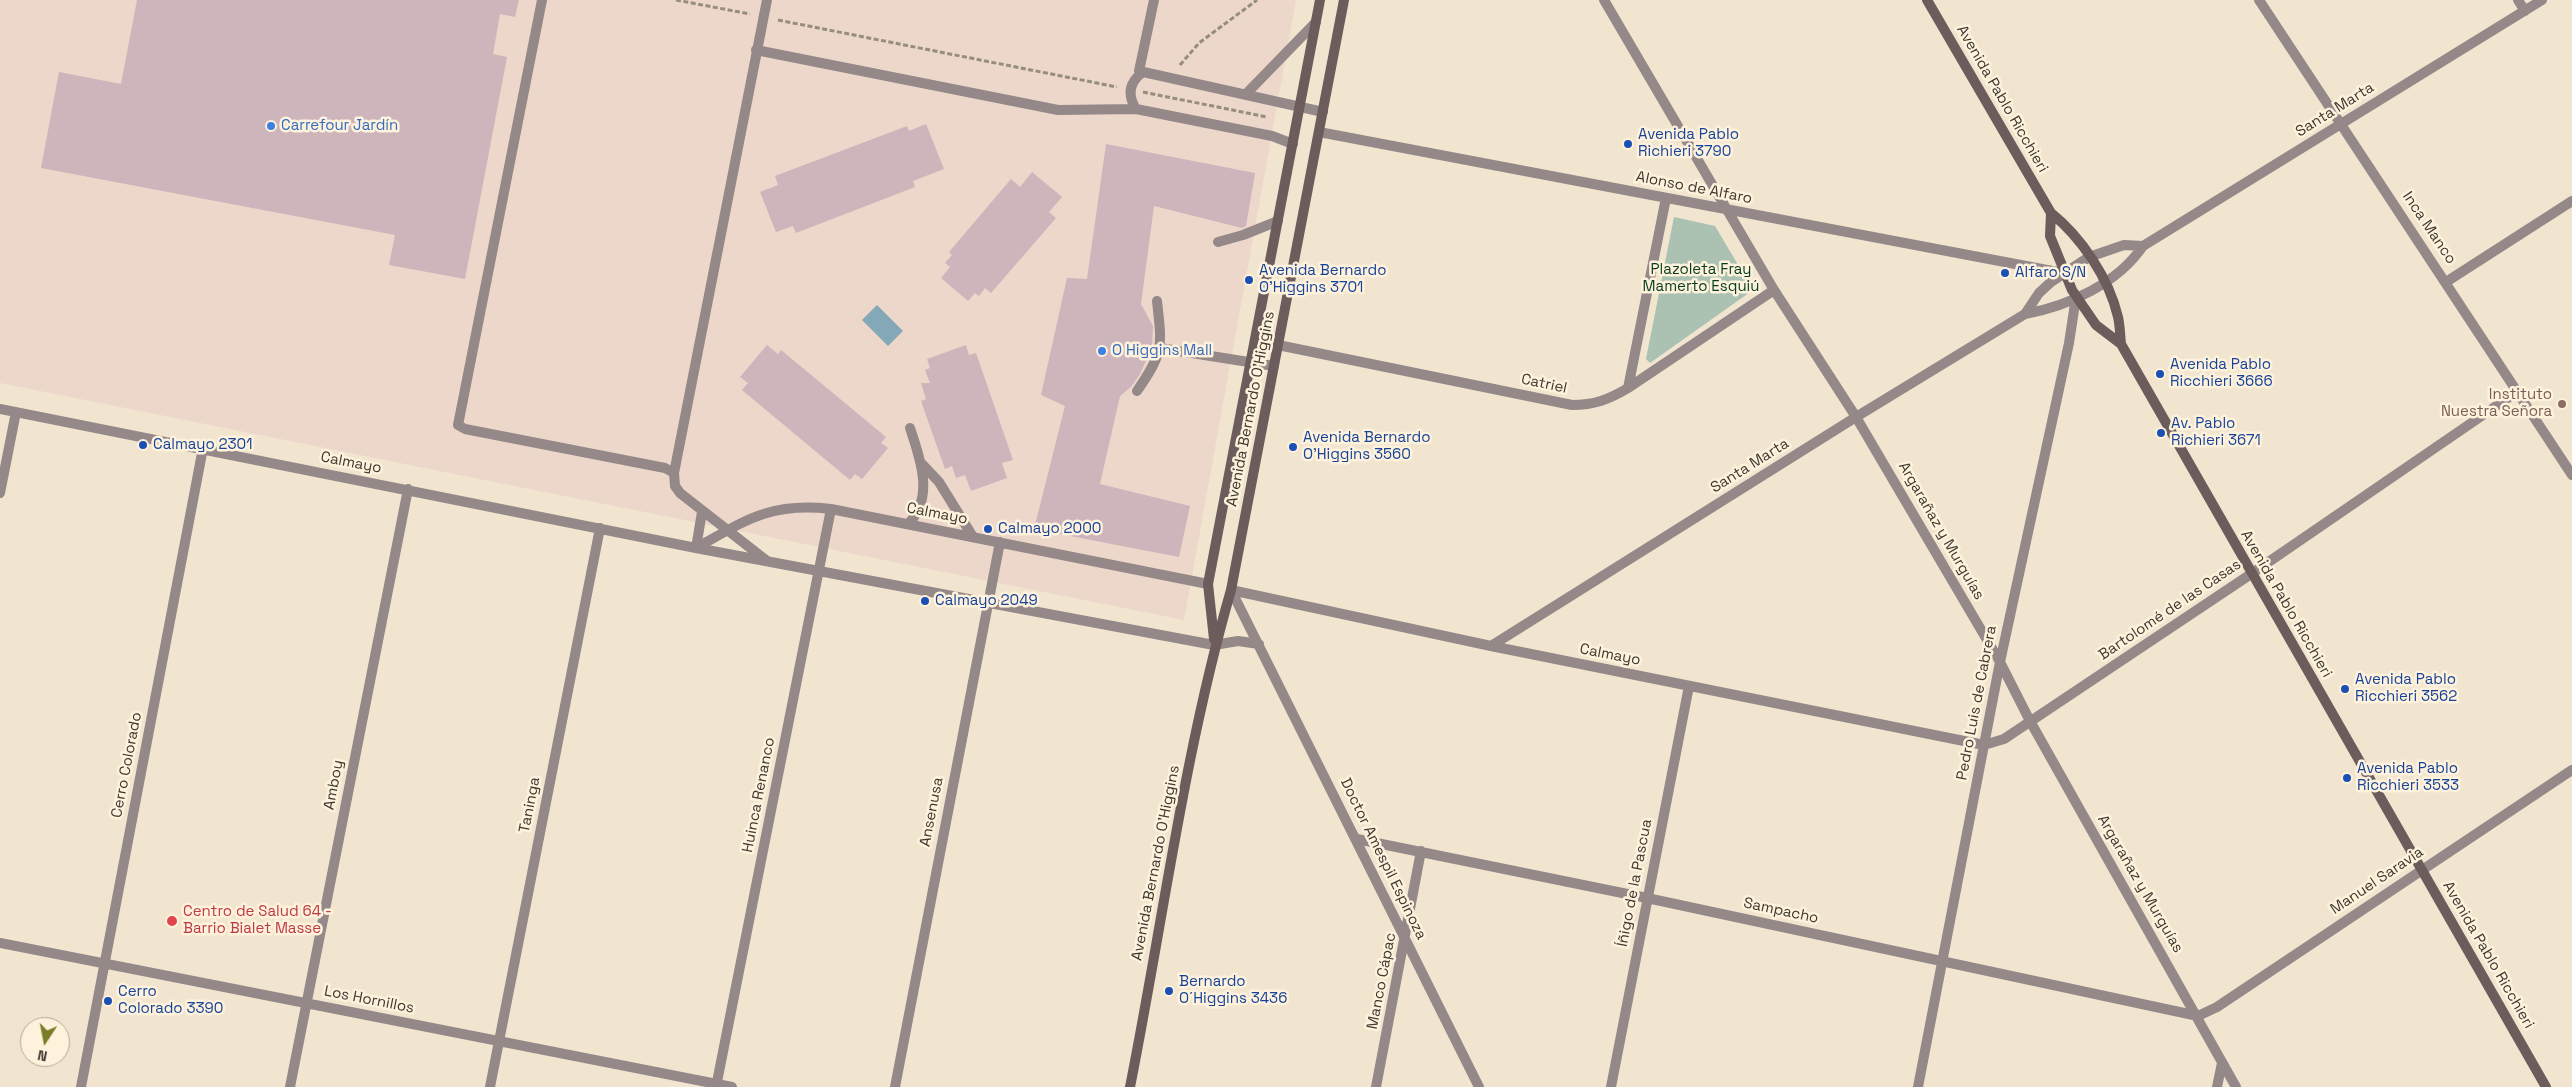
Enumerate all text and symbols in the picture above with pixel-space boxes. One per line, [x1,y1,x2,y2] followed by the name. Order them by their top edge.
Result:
[1952,22,2052,176] street label: Avenida Pablo Ricchieri
[2293,79,2377,141] street label: Santa Marta
[281,117,398,135] place label: Carrefour Jardín
[265,120,277,132] marker: Carrefour Jardín
[1638,126,1739,161] place label: Avenida Pablo Richieri 3790
[1622,138,1634,150] marker: Avenida Pablo Richieri 3790
[1634,168,1754,208] street label: Alonso de Alfaro
[2398,188,2460,268] street label: Inca Manco
[1643,261,1759,296] park label: Plazoleta Fray Mamerto Esquiú
[1259,262,1386,297] place label: Avenida Bernardo O'Higgins 3701
[2015,264,2086,282] place label: Alfaro S/N
[1999,267,2011,279] marker: Alfaro S/N
[1243,274,1255,286] marker: Avenida Bernardo O'Higgins 3701
[1223,310,1279,508] street label: Avenida Bernardo O'Higgins
[1112,342,1212,360] place label: O Higgins Mall
[1096,345,1108,357] marker: O Higgins Mall
[2170,356,2273,391] place label: Avenida Pablo Ricchieri 3666
[2154,368,2166,380] marker: Avenida Pablo Ricchieri 3666
[1519,370,1569,398] street label: Catriel
[2441,386,2552,421] place label: Instituto Nuestra Señora
[2556,398,2568,410] marker: Instituto Nuestra Señora
[2171,415,2261,450] place label: Av. Pablo Richieri 3671
[2155,427,2167,439] marker: Av. Pablo Richieri 3671
[1303,429,1430,464] place label: Avenida Bernardo O'Higgins 3560
[1708,435,1792,497] street label: Santa Marta
[153,436,253,454] place label: Calmayo 2301
[137,439,149,451] marker: Calmayo 2301
[1287,441,1299,453] marker: Avenida Bernardo O'Higgins 3560
[319,448,383,478] street label: Calmayo
[1894,459,1988,603] street label: Argarañaz y Murguías
[905,499,969,529] street label: Calmayo
[998,520,1101,538] place label: Calmayo 2000
[982,523,994,535] marker: Calmayo 2000
[2236,527,2336,681] street label: Avenida Pablo Ricchieri
[2096,556,2244,664] street label: Bartolomé de las Casas
[935,592,1038,610] place label: Calmayo 2049
[919,595,931,607] marker: Calmayo 2049
[1953,624,2001,782] street label: Pedro Luis de Cabrera
[1578,640,1642,670] street label: Calmayo
[2355,671,2457,706] place label: Avenida Pablo Ricchieri 3562
[2339,683,2351,695] marker: Avenida Pablo Ricchieri 3562
[108,711,146,819] street label: Cerro Colorado
[739,736,779,854] street label: Huinca Renanco
[320,759,348,811] street label: Amboy
[2357,760,2459,795] place label: Avenida Pablo Ricchieri 3533
[1128,764,1184,962] street label: Avenida Bernardo O'Higgins
[2341,772,2353,784] marker: Avenida Pablo Ricchieri 3533
[1336,775,1430,943] street label: Doctor Amespil Espinoza
[516,776,544,834] street label: Taninga
[916,776,948,848] street label: Ansenusa
[2093,812,2187,956] street label: Argarañaz y Murguías
[1614,818,1656,948] street label: Íñigo de la Pascua
[2327,843,2427,919] street label: Manuel Saravia
[2438,878,2538,1032] street label: Avenida Pablo Ricchieri
[1742,894,1820,928] street label: Sampacho
[183,903,332,938] place label: Centro de Salud 64 - Barrio Bialet Masse
[165,914,179,928] marker: Centro de Salud 64 - Barrio Bialet Masse
[1364,931,1400,1031] street label: Manco Cápac
[1179,973,1287,1008] place label: Bernardo O´Higgins 3436
[322,982,416,1018] street label: Los Hornillos
[118,983,223,1018] place label: Cerro Colorado 3390
[1163,985,1175,997] marker: Bernardo O´Higgins 3436
[102,995,114,1007] marker: Cerro Colorado 3390
[20,1017,70,1067] north arrow
[36,1046,49,1065] text: N

